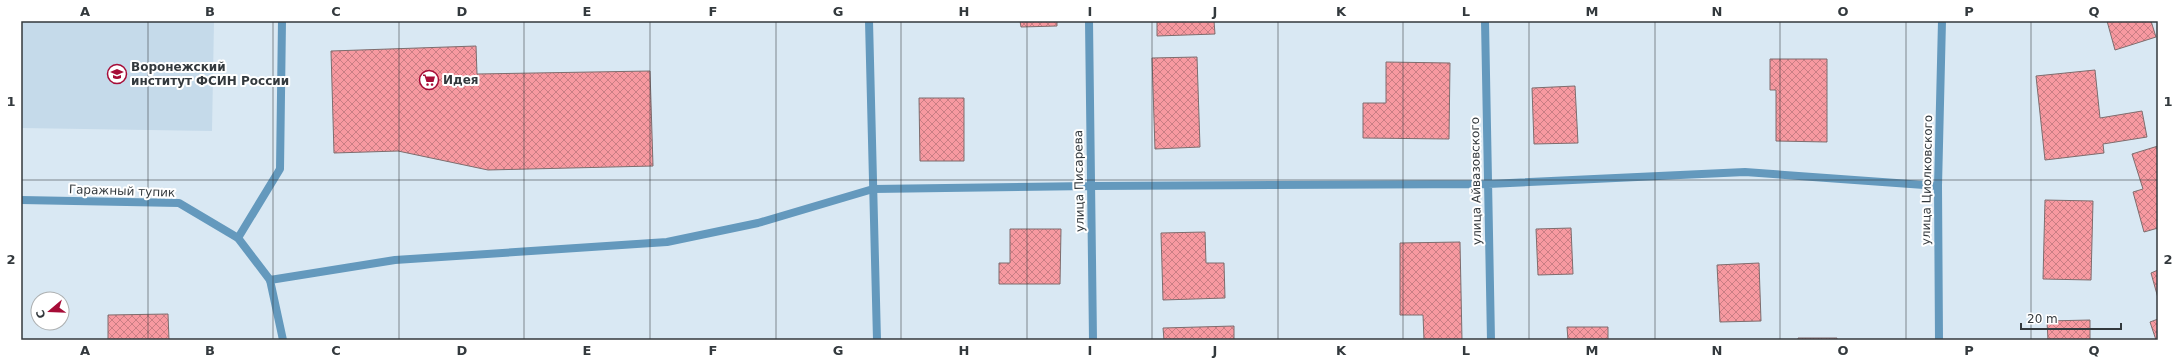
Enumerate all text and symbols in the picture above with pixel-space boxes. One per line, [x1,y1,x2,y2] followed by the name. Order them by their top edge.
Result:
[80,4,90,19] text: A
[205,4,215,19] text: B
[331,4,341,19] text: C
[457,4,468,19] text: D
[583,4,591,19] text: E
[709,4,717,19] text: F
[833,4,843,19] text: G
[959,4,969,19] text: H
[1088,4,1092,19] text: I
[1212,4,1217,19] text: J
[1336,4,1347,19] text: K
[1462,4,1470,19] text: L
[1586,4,1598,19] text: M
[1712,4,1722,19] text: N
[1837,4,1849,19] text: O
[1964,4,1974,19] text: P
[2088,4,2100,19] text: Q
[131,60,289,88] place label: Воронежский институт ФСИН России
[106,63,128,85] school or university icon: Воронежский институт ФСИН России
[418,69,440,91] supermarket icon: Идея
[443,73,479,87] place label: Идея
[6,94,16,109] text: 1
[2163,94,2173,109] text: 1
[1919,115,1935,245] street label: улица Циолковского
[1468,117,1484,245] street label: улица Айвазовского
[1071,130,1087,232] street label: улица Писарева
[69,182,175,200] street label: Гаражный тупик
[6,252,16,267] text: 2
[2163,252,2173,267] text: 2
[30,291,70,331] north arrow
[2021,305,2121,331] scale bar
[34,308,48,320] text: С
[2027,312,2058,326] text: 20 m
[80,343,90,358] text: A
[205,343,215,358] text: B
[331,343,341,358] text: C
[457,343,468,358] text: D
[583,343,591,358] text: E
[709,343,717,358] text: F
[833,343,843,358] text: G
[959,343,969,358] text: H
[1088,343,1092,358] text: I
[1212,343,1217,358] text: J
[1336,343,1347,358] text: K
[1462,343,1470,358] text: L
[1586,343,1598,358] text: M
[1712,343,1722,358] text: N
[1837,343,1849,358] text: O
[1964,343,1974,358] text: P
[2088,343,2100,358] text: Q

